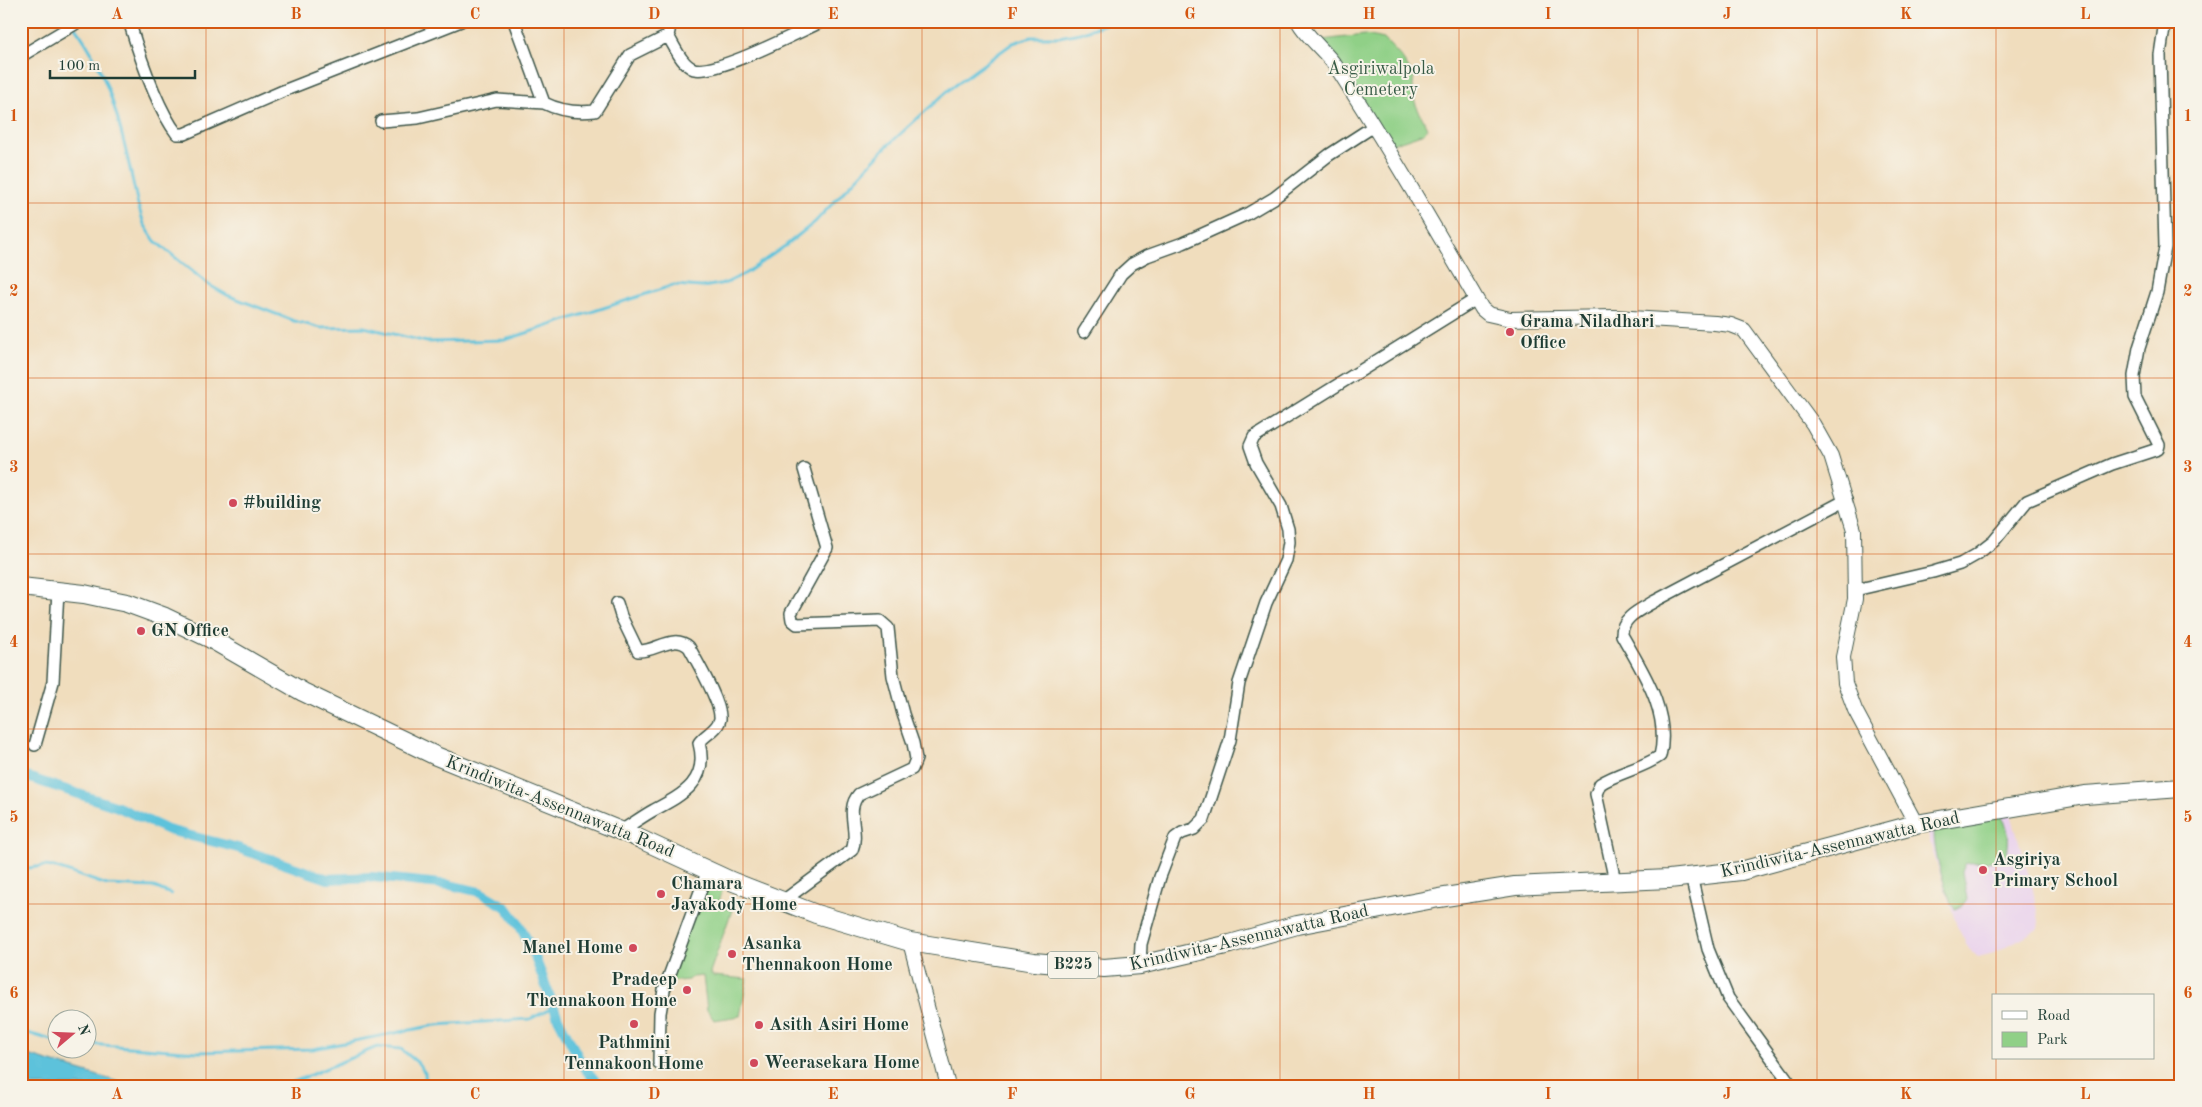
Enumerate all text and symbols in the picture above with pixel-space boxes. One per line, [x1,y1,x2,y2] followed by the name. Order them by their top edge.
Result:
[111,7,123,23] text: A
[290,7,302,23] text: B
[470,7,480,23] text: C
[648,7,660,23] text: D
[827,7,839,23] text: E
[1007,7,1018,23] text: F
[1184,7,1196,23] text: G
[1362,7,1376,23] text: H
[1544,7,1552,23] text: I
[1723,7,1732,23] text: J
[1900,7,1912,23] text: K
[2080,7,2091,23] text: L
[50,48,195,80] scale bar
[58,59,100,74] text: 100 m
[1327,60,1435,99] park label: Asgiriwalpola Cemetery
[9,109,19,125] text: 1
[2183,109,2193,125] text: 1
[9,284,19,300] text: 2
[2183,284,2193,300] text: 2
[1520,313,1654,352] place label: Grama Niladhari Office
[1504,326,1516,338] marker: Grama Niladhari Office
[9,460,19,476] text: 3
[2183,460,2193,476] text: 3
[243,494,321,512] place label: #building
[227,497,239,509] marker: #building
[151,622,229,640] place label: GN Office
[135,625,147,637] marker: GN Office
[9,635,19,651] text: 4
[2183,635,2193,651] text: 4
[443,753,677,861] street label: Krindiwita-Assennawatta Road
[1719,809,1961,881] street label: Krindiwita-Assennawatta Road
[9,810,19,826] text: 5
[2183,810,2193,826] text: 5
[1993,851,2118,890] place label: Asgiriya Primary School
[1977,864,1989,876] marker: Asgiriya Primary School
[671,875,797,914] place label: Chamara Jayakody Home
[655,888,667,900] marker: Chamara Jayakody Home
[1128,902,1370,974] street label: Krindiwita-Assennawatta Road
[742,935,893,974] place label: Asanka Thennakoon Home
[522,939,623,957] place label: Manel Home
[627,942,639,954] marker: Manel Home
[726,948,738,960] marker: Asanka Thennakoon Home
[1048,952,1098,978] road number: B225
[526,971,677,1010] place label: Pradeep Thennakoon Home
[681,984,693,996] marker: Pradeep Thennakoon Home
[9,986,19,1002] text: 6
[2183,986,2193,1002] text: 6
[1992,994,2154,1060] legend
[2037,1009,2071,1024] text: Road
[48,1010,98,1060] north arrow
[769,1016,909,1034] place label: Asith Asiri Home
[628,1018,640,1030] marker: Pathmini Tennakoon Home
[753,1019,765,1031] marker: Asith Asiri Home
[75,1023,92,1038] text: N
[2037,1033,2068,1048] text: Park
[564,1034,704,1073] place label: Pathmini Tennakoon Home
[764,1054,920,1072] place label: Weerasekara Home
[748,1057,760,1069] marker: Weerasekara Home
[111,1087,123,1103] text: A
[290,1087,302,1103] text: B
[470,1087,480,1103] text: C
[648,1087,660,1103] text: D
[827,1087,839,1103] text: E
[1007,1087,1018,1103] text: F
[1184,1087,1196,1103] text: G
[1362,1087,1376,1103] text: H
[1544,1087,1552,1103] text: I
[1723,1087,1732,1103] text: J
[1900,1087,1912,1103] text: K
[2080,1087,2091,1103] text: L

